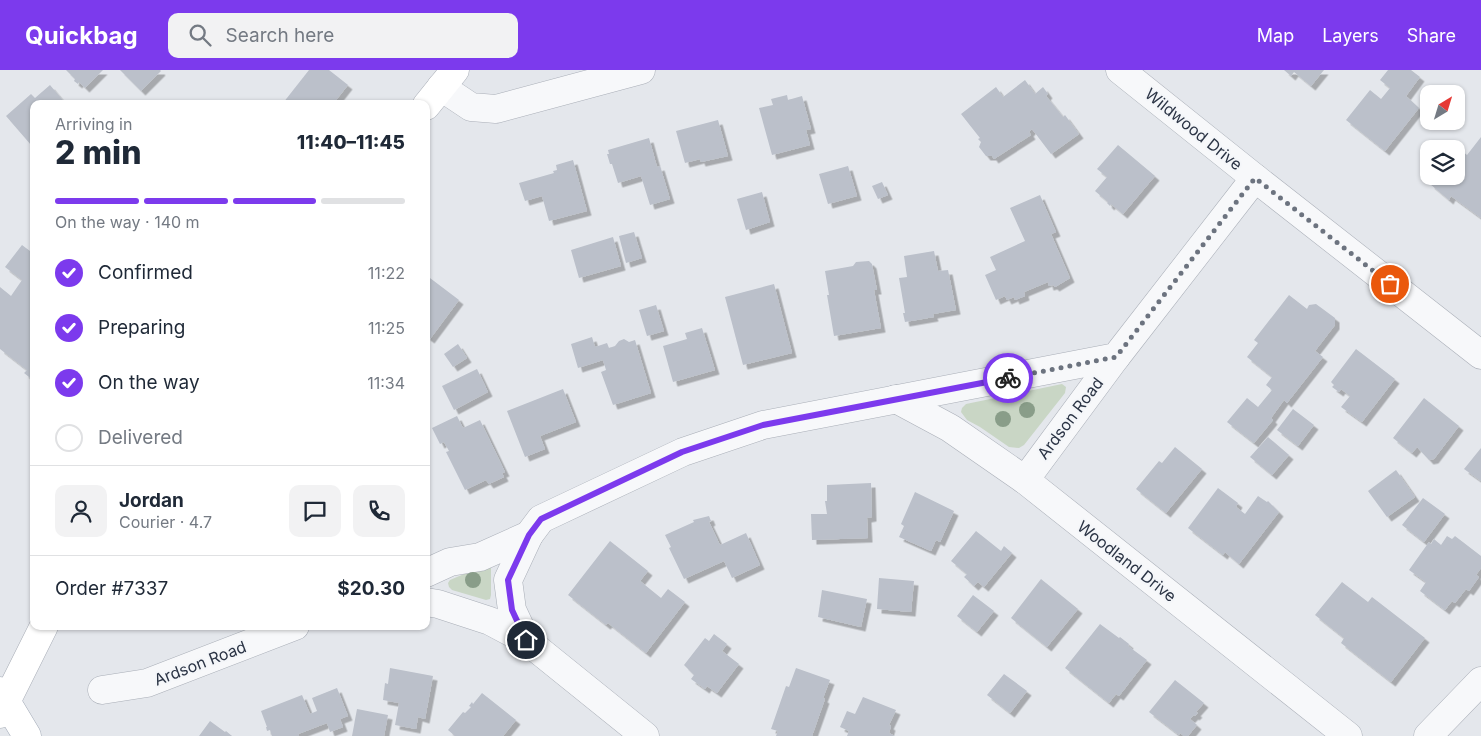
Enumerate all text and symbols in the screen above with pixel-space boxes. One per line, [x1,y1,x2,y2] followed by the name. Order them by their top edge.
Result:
[168,13,518,58] search box
[25,21,138,50] text: Quickbag
[186,21,214,49] icon: search
[226,24,334,47] text: Search here
[1257,25,1294,46] text: Map
[1322,25,1379,46] text: Layers
[1407,25,1456,46] text: Share
[1141,84,1247,174] street label: Wildwood Drive
[1420,85,1465,130] north arrow
[1420,85,1465,185] map controls
[55,114,132,134] text: Arriving in
[297,131,405,154] text: 11:40–11:45
[55,133,141,172] text: 2 min
[1420,140,1465,185] button: layers
[55,212,200,232] text: On the way · 140 m
[55,259,83,287] icon: check
[98,261,193,284] text: Confirmed
[368,263,405,283] text: 11:22
[1369,263,1411,305] pin
[1376,270,1404,298] icon: bag
[55,314,83,342] icon: check
[98,316,185,339] text: Preparing
[368,318,405,338] text: 11:25
[983,353,1033,403] courier
[994,364,1022,392] icon: bike
[55,369,83,397] icon: check
[98,371,200,394] text: On the way
[367,373,405,393] text: 11:34
[1033,373,1107,463] street label: Ardson Road
[98,426,183,449] text: Delivered
[55,485,107,537] button: person
[289,485,341,537] button: chat
[353,485,405,537] button: phone
[119,489,184,512] text: Jordan
[119,512,212,532] text: Courier · 4.7
[1073,516,1181,606] street label: Woodland Drive
[55,577,168,600] text: Order #7337
[337,577,405,600] text: $20.30
[505,619,547,661] pin
[512,626,540,654] icon: home
[151,636,249,690] street label: Ardson Road

